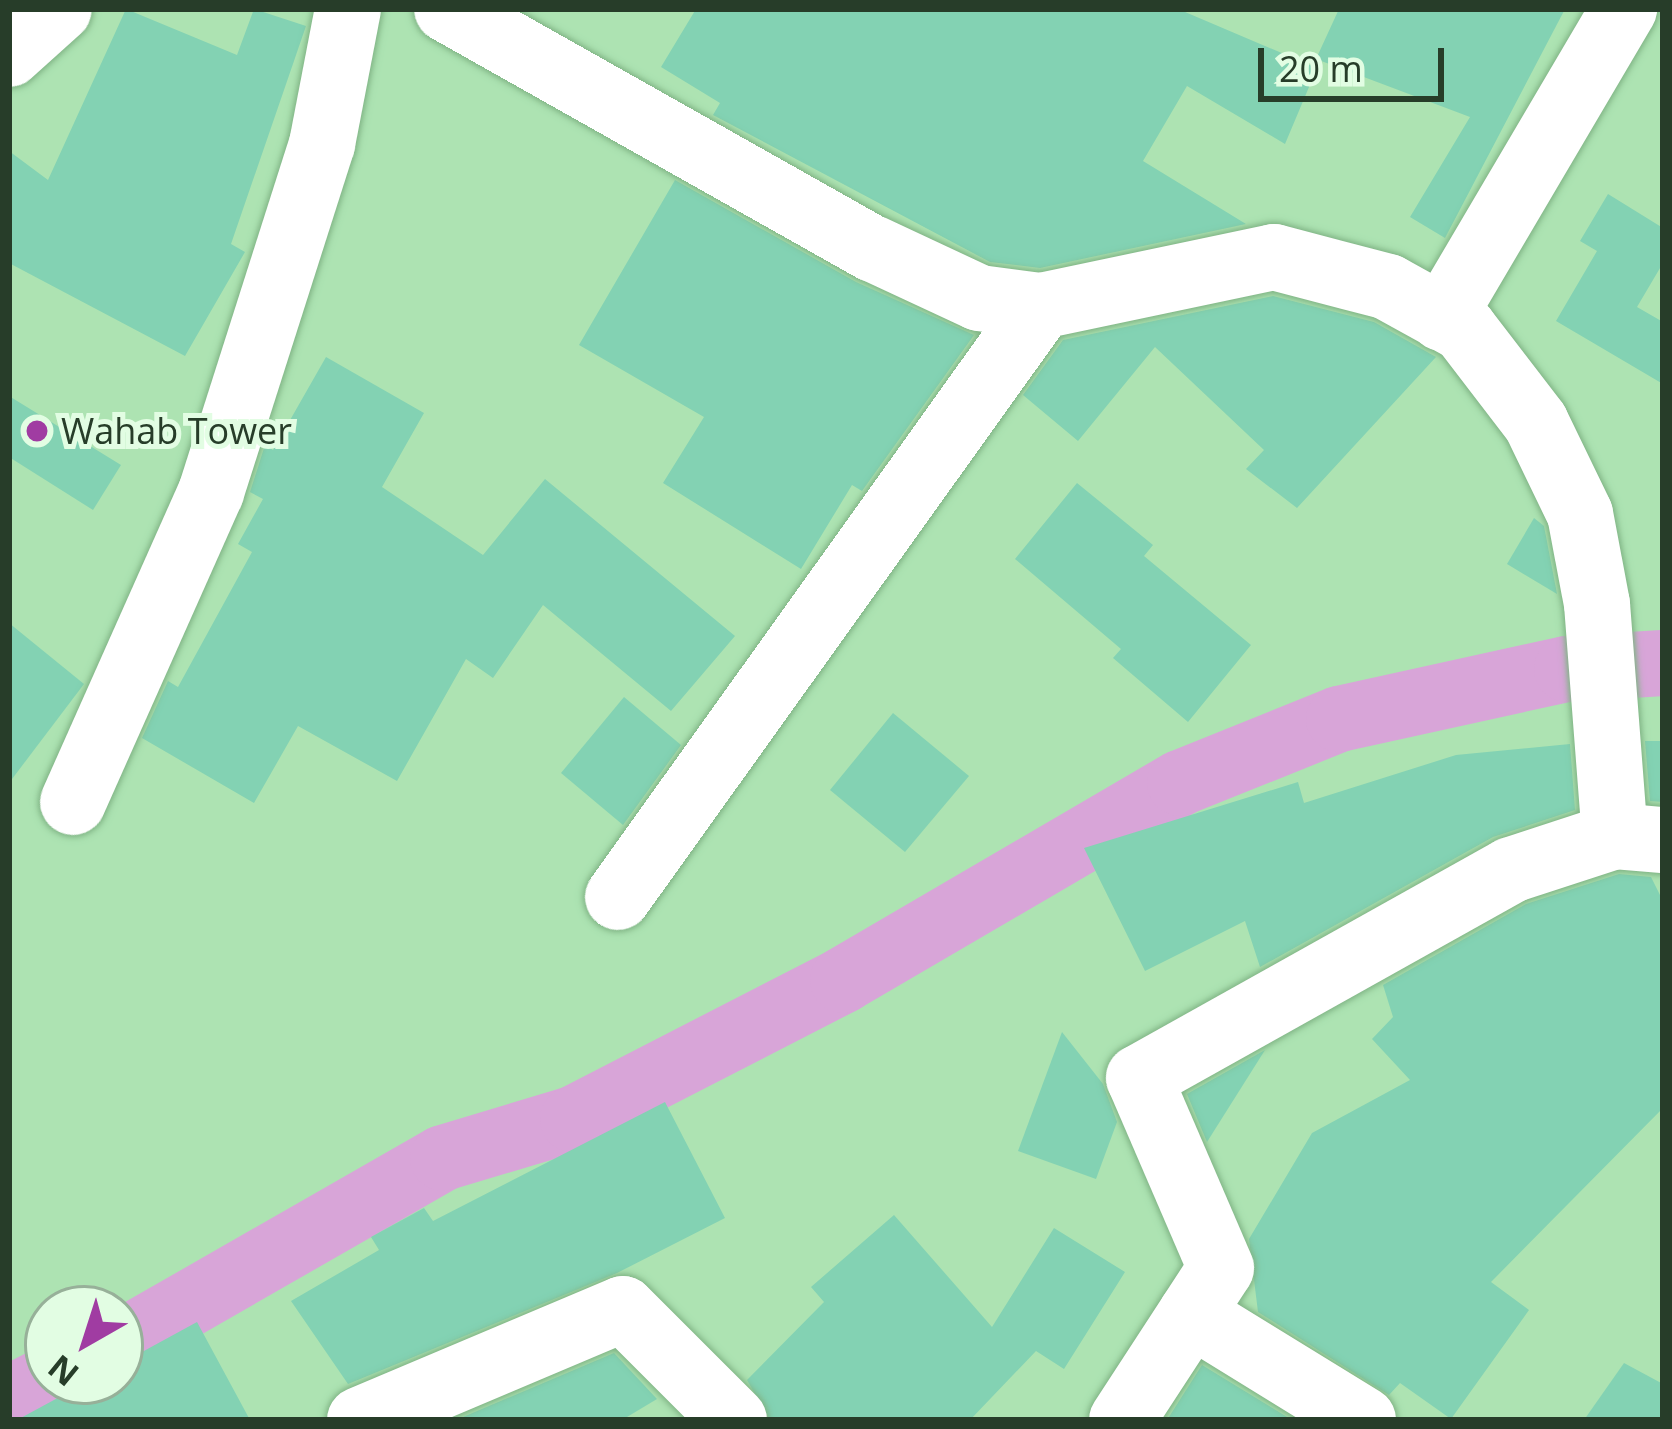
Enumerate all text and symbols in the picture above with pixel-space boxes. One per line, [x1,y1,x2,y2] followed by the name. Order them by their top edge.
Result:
[1264,24,1450,98] scale bar
[1279,44,1363,93] text: 20 m
[61,409,292,453] place label: Wahab Tower
[24,418,50,444] marker: Wahab Tower
[24,1285,144,1405] north arrow
[38,1345,88,1397] text: N

